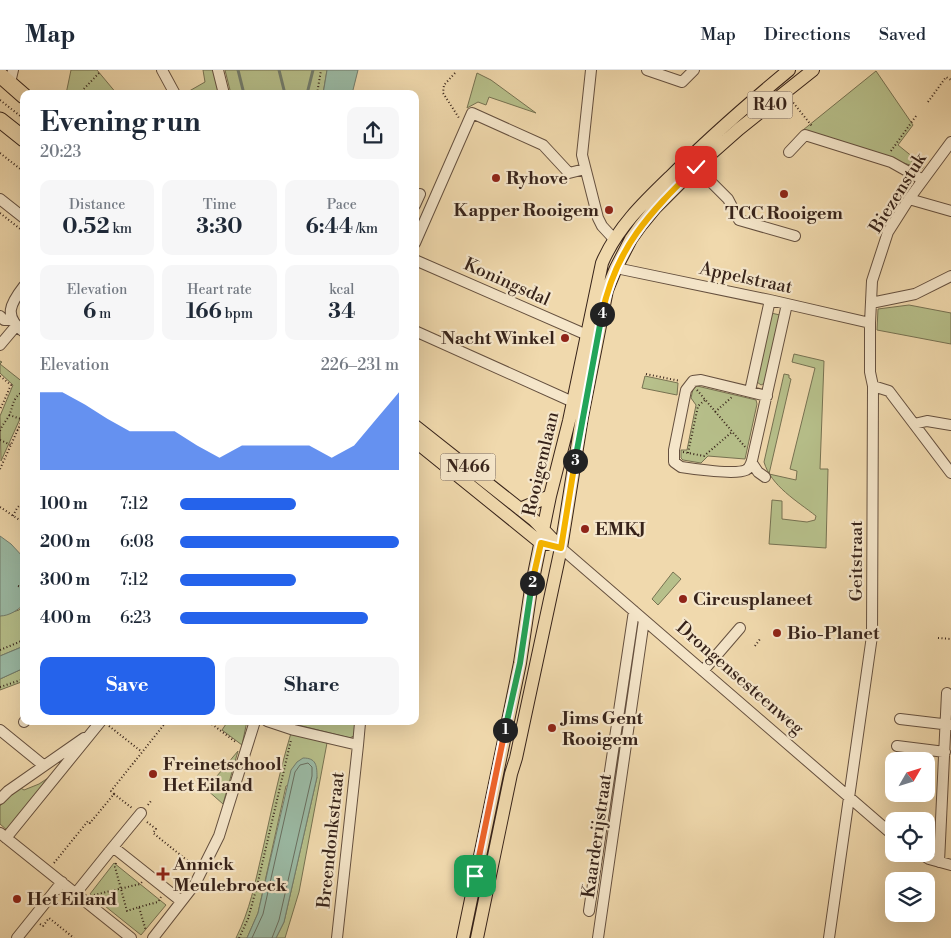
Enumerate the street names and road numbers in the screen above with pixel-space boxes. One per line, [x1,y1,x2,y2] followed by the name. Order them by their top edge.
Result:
[748,92,792,118] road number: R40
[864,147,932,238] street label: Biezenstuk
[460,253,554,312] street label: Koningsdal
[697,257,795,299] street label: Appelstraat
[518,409,564,519] street label: Rooigemlaan
[440,454,496,481] road number: N466
[845,520,868,602] street label: Geitstraat
[671,616,809,740] street label: Drongensesteenweg
[312,770,350,910] street label: Breendonkstraat
[577,772,617,900] street label: Kaarderijstraat

